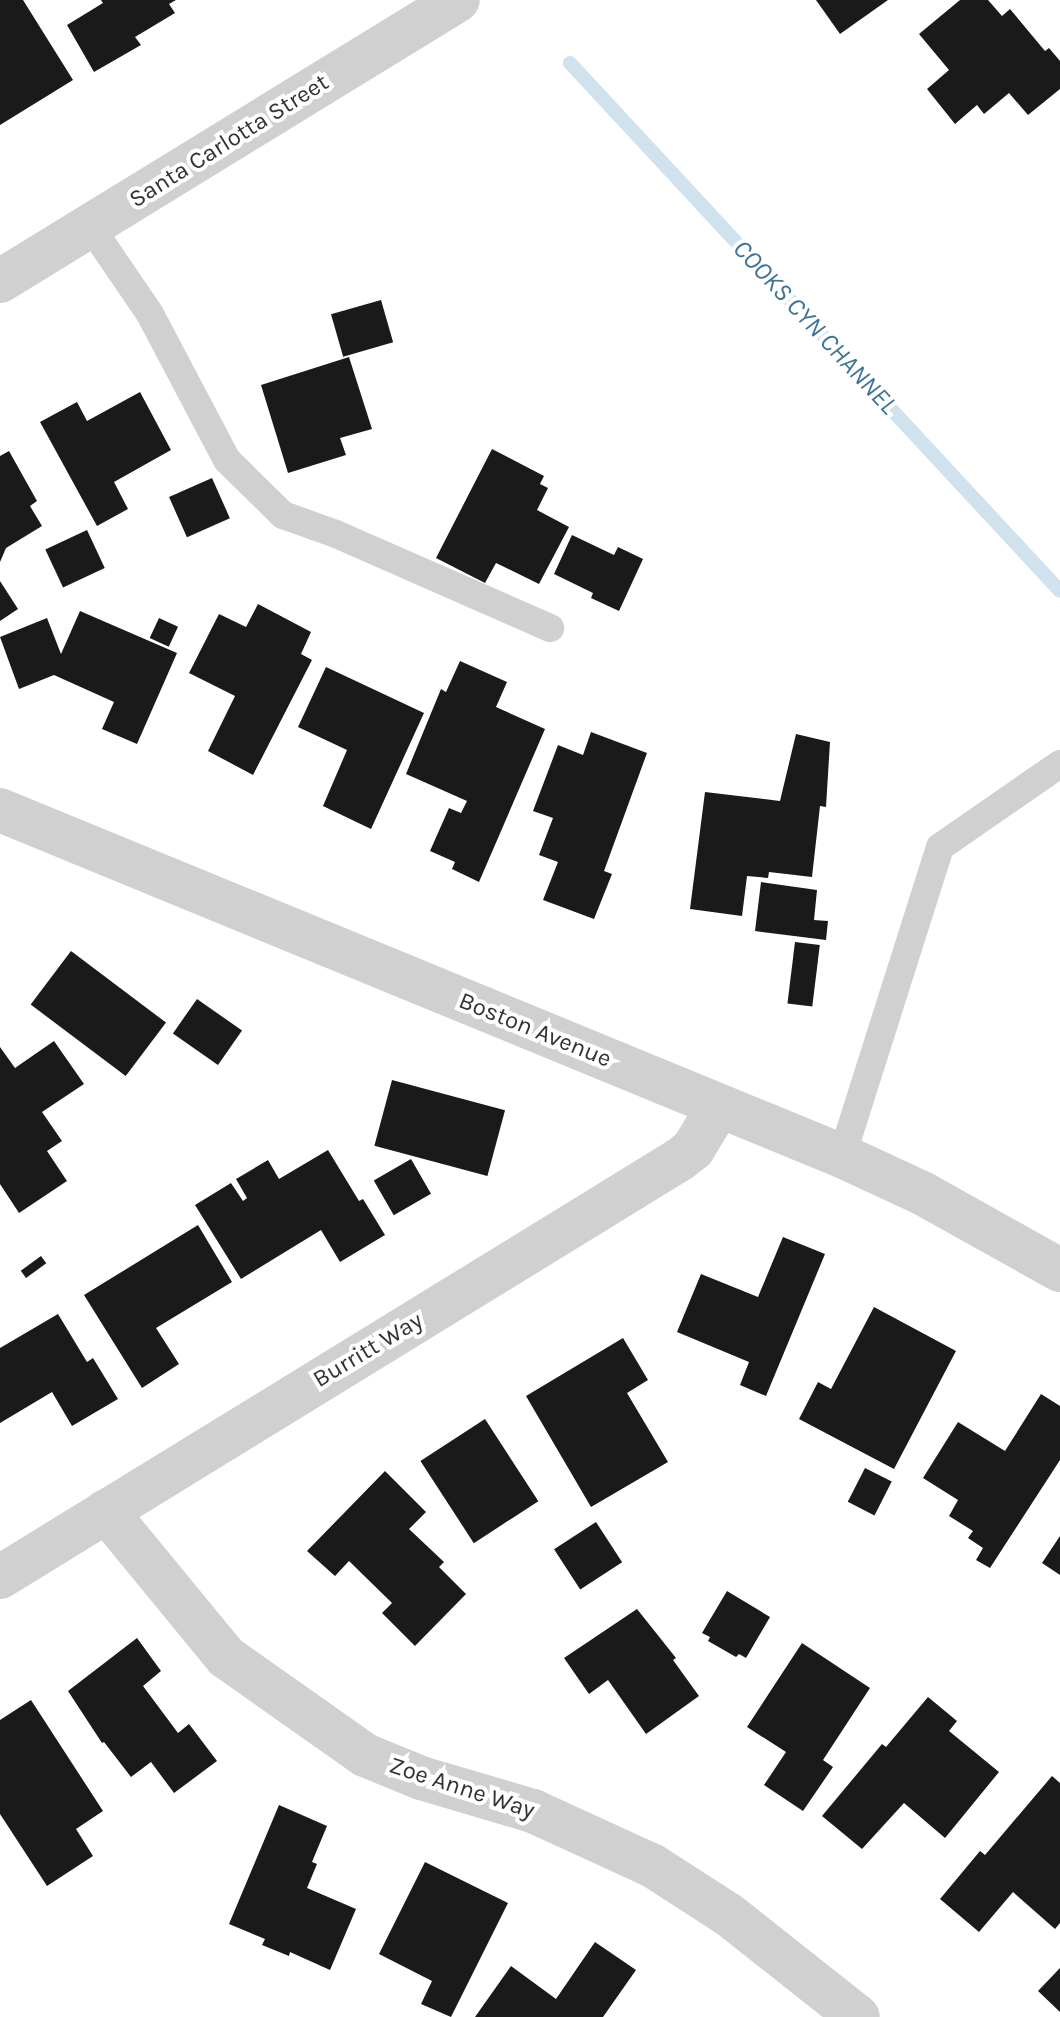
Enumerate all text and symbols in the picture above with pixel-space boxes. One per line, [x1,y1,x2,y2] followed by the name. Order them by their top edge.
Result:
[124,68,334,214] street label: Santa Carlotta Street
[726,233,904,421] water label: COOKS CYN CHANNEL
[455,986,615,1074] street label: Boston Avenue
[308,1306,428,1394] street label: Burritt Way
[386,1751,538,1825] street label: Zoe Anne Way

